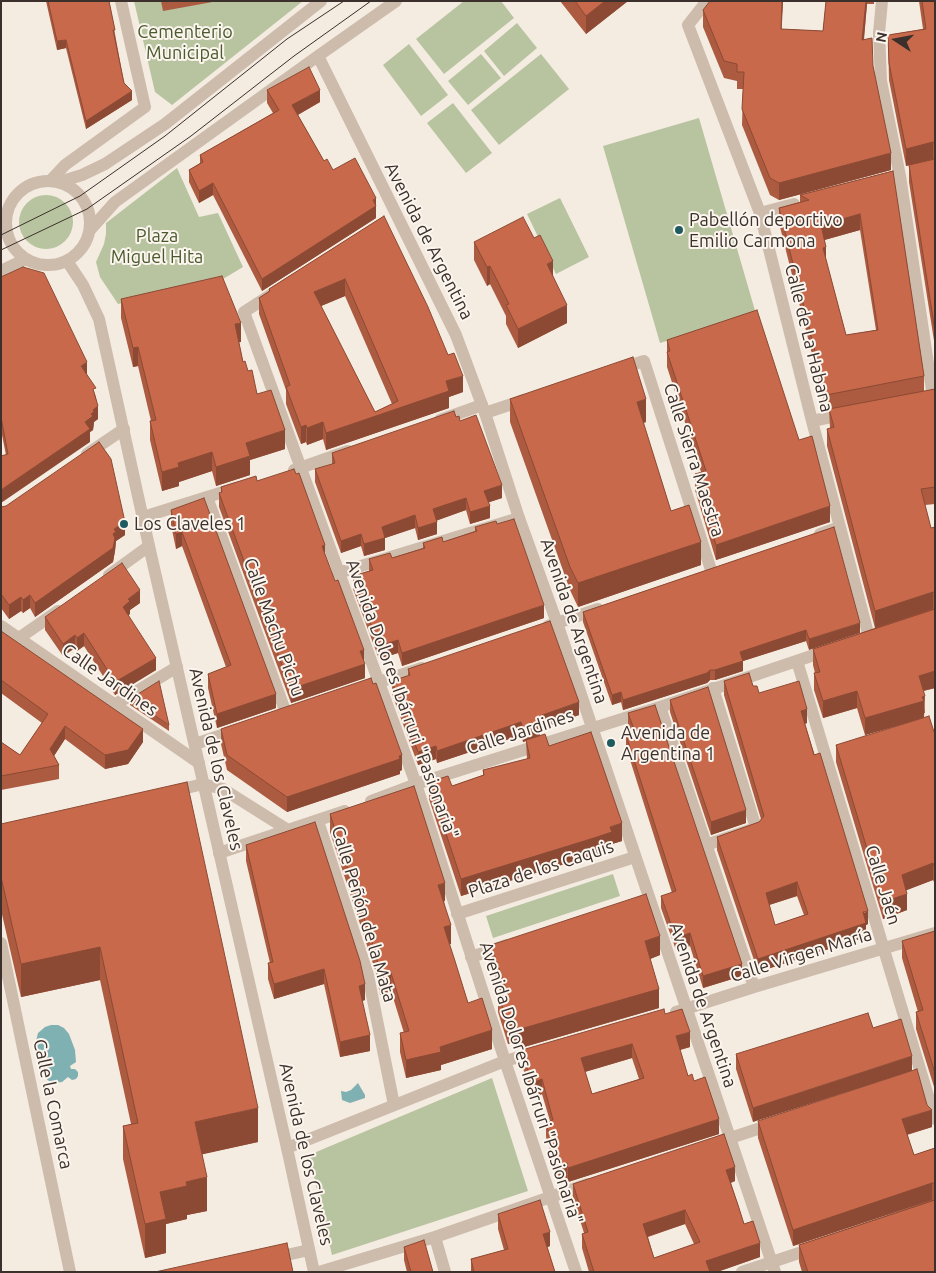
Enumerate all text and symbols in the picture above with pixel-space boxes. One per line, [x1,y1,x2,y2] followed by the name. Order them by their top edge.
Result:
[871,15,921,65] north arrow
[137,21,233,64] park label: Cementerio Municipal
[872,30,890,44] text: N
[380,159,478,323] street label: Avenida de Argentina
[689,209,843,252] place label: Pabellón deportivo Emilio Carmona
[673,224,685,236] marker: Pabellón deportivo Emilio Carmona
[111,225,203,268] park label: Plaza Miguel Hita
[780,262,838,414] street label: Calle de La Habana
[659,380,729,540] street label: Calle Sierra Maestra
[134,513,246,535] place label: Los Claveles 1
[118,518,130,530] marker: Los Claveles 1
[536,536,612,706] street label: Avenida de Argentina
[239,555,309,699] street label: Calle Machu Pichu
[341,556,463,842] street label: Avenida Dolores Ibárruri "Pasionaria"
[58,639,162,721] street label: Calle Jardines
[184,666,248,852] street label: Avenida de los Claveles
[464,704,576,760] street label: Calle Jardines
[621,722,715,764] place label: Avenida de Argentina 1
[605,737,617,749] marker: Avenida de Argentina 1
[327,823,401,1005] street label: Calle Peñón de la Mata
[466,835,616,903] street label: Plaza de los Caquis
[861,843,905,927] street label: Calle Jaén
[665,920,741,1090] street label: Avenida de Argentina
[728,923,874,987] street label: Calle Virgen María
[475,939,587,1227] street label: Avenida Dolores Ibárruri "Pasionaria"
[29,1037,77,1171] street label: Calle la Comarca
[274,1061,338,1247] street label: Avenida de los Claveles

